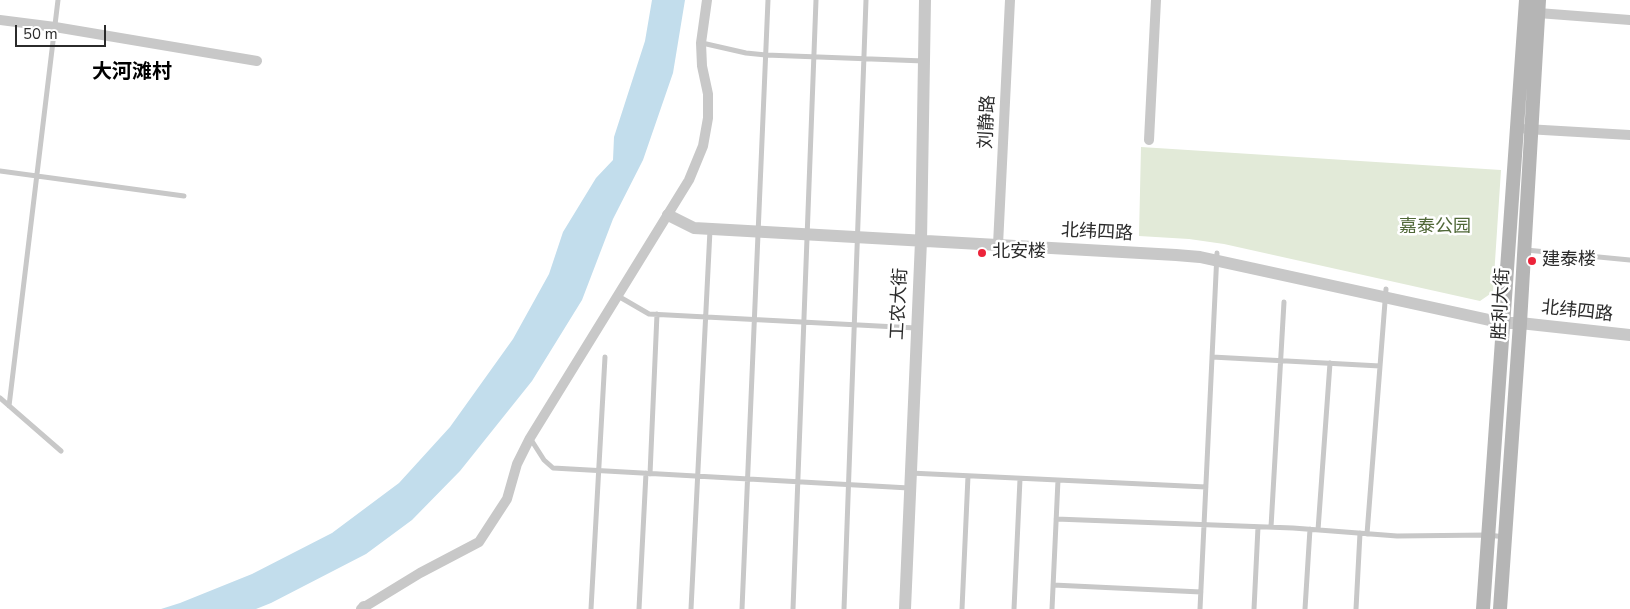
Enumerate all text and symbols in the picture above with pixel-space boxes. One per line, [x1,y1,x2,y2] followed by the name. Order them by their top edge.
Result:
[18,15,109,47] scale bar
[23,24,58,44] text: 50 m
[92,61,172,85] district label: 大河滩村
[976,94,1000,150] street label: 刘静路
[1399,217,1471,239] park label: 嘉泰公园
[1060,220,1134,246] street label: 北纬四路
[992,242,1046,264] place label: 北安楼
[976,247,988,259] marker: 北安楼
[1542,250,1596,272] place label: 建泰楼
[1526,255,1538,267] marker: 建泰楼
[887,267,913,341] street label: 工农大街
[1489,267,1515,341] street label: 胜利大街
[1540,297,1614,327] street label: 北纬四路

